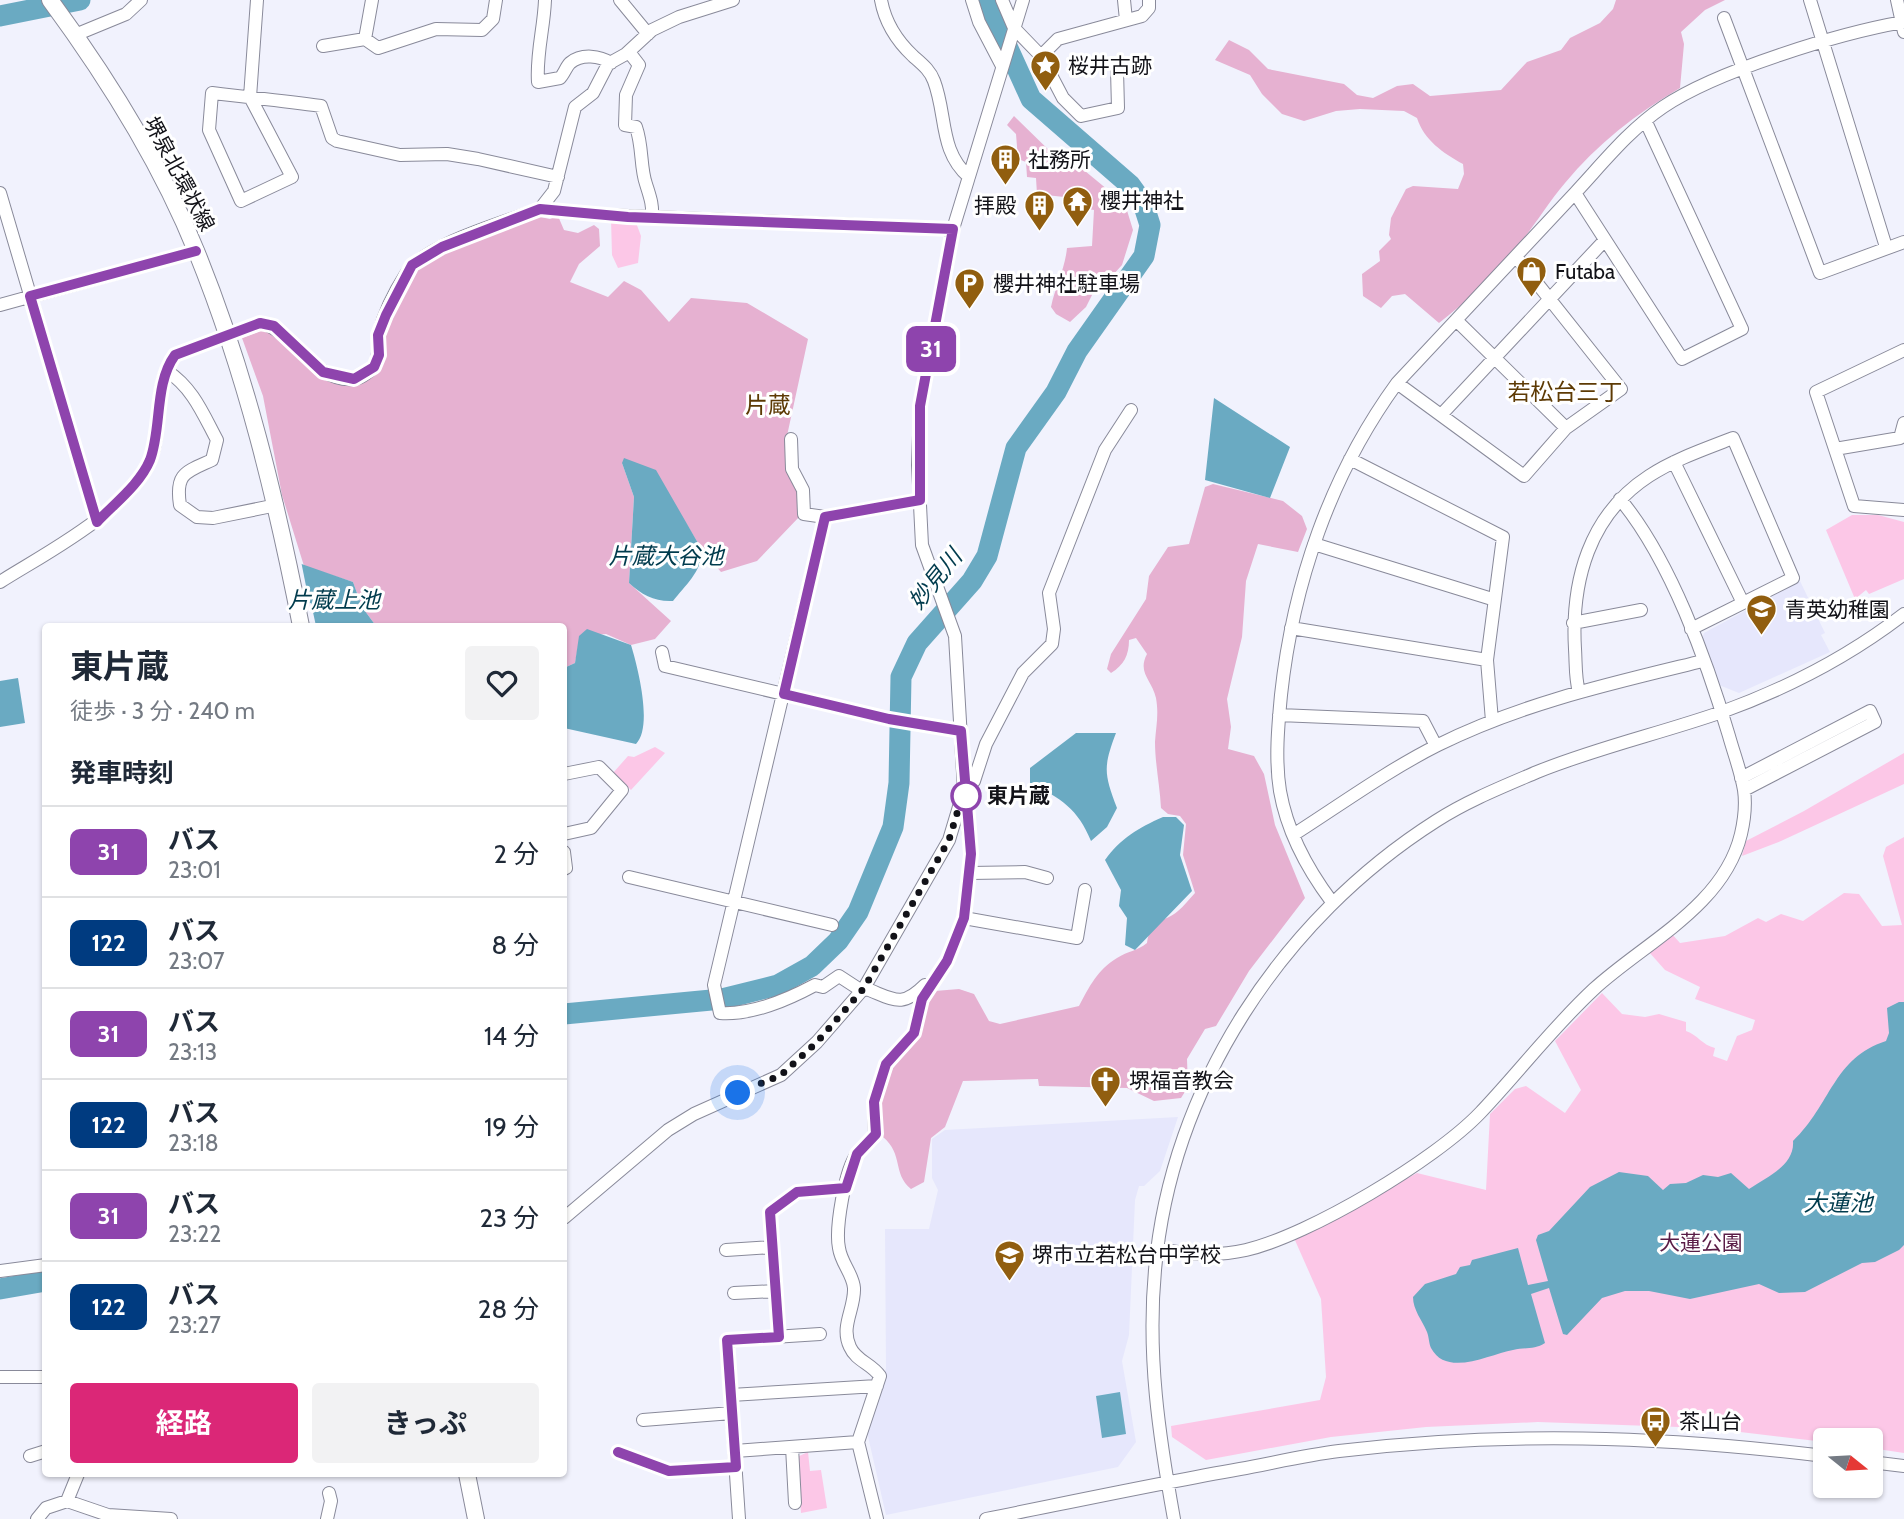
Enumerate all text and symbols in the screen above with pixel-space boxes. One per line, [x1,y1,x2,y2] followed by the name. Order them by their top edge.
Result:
[1028,49,1062,93] place icon: 桜井古跡
[1068,53,1152,78] place label: 桜井古跡
[139,112,220,235] street label: 堺泉北環状線
[988,143,1022,187] building icon: 社務所
[1028,147,1091,172] place label: 社務所
[1060,184,1094,228] temple icon: 櫻井神社
[1100,188,1184,213] place label: 櫻井神社
[1022,189,1056,233] building icon: 拝殿
[974,193,1016,218] place label: 拝殿
[1515,255,1549,299] shop icon: Futaba
[1555,259,1615,284] place label: Futaba
[953,267,987,311] parking icon: 櫻井神社駐車場
[993,271,1140,296] place label: 櫻井神社駐車場
[900,326,962,372] line badge: 31
[920,334,942,363] text: 31
[1508,378,1623,406] district label: 若松台三丁
[745,391,791,419] district label: 片蔵
[902,541,969,615] water label: 妙見川
[609,542,726,570] water label: 片蔵大谷池
[288,586,382,614] water label: 片蔵上池
[1745,593,1779,637] school or university icon: 青英幼稚園
[1785,597,1890,622] place label: 青英幼稚園
[70,646,169,686] text: 東片蔵
[465,646,539,720] button: heart
[70,697,255,725] text: 徒歩 · 3 分 · 240 m
[70,757,174,789] text: 発車時刻
[951,781,981,811] marker: 東片蔵
[987,783,1050,808] place label: 東片蔵
[168,824,220,856] text: バス
[98,837,119,866] text: 31
[494,838,539,870] text: 2 分
[168,856,221,884] text: 23:01
[168,915,220,947] text: バス
[91,928,126,957] text: 122
[491,929,539,961] text: 8 分
[168,947,225,975] text: 23:07
[168,1006,220,1038] text: バス
[98,1019,119,1048] text: 31
[484,1020,539,1052] text: 14 分
[168,1038,217,1066] text: 23:13
[1089,1064,1123,1108] church icon: 堺福音教会
[1129,1068,1234,1093] place label: 堺福音教会
[720,1075,755,1110] your location
[168,1097,220,1129] text: バス
[91,1110,126,1139] text: 122
[484,1111,539,1143] text: 19 分
[168,1129,219,1157] text: 23:18
[168,1188,220,1220] text: バス
[1804,1189,1875,1217] water label: 大蓮池
[98,1201,119,1230] text: 31
[479,1202,539,1234] text: 23 分
[168,1220,221,1248] text: 23:22
[1659,1230,1743,1255] park label: 大蓮公園
[992,1238,1026,1282] school or university icon: 堺市立若松台中学校
[1032,1242,1221,1267] place label: 堺市立若松台中学校
[168,1279,220,1311] text: バス
[91,1292,126,1321] text: 122
[478,1293,539,1325] text: 28 分
[168,1311,221,1339] text: 23:27
[70,1383,298,1463] button: 経路
[312,1383,539,1463] button: きっぷ
[1639,1405,1673,1449] bus stop icon: 茶山台
[1679,1409,1742,1434] place label: 茶山台
[1813,1428,1883,1498] north arrow
[1813,1428,1883,1498] map controls

